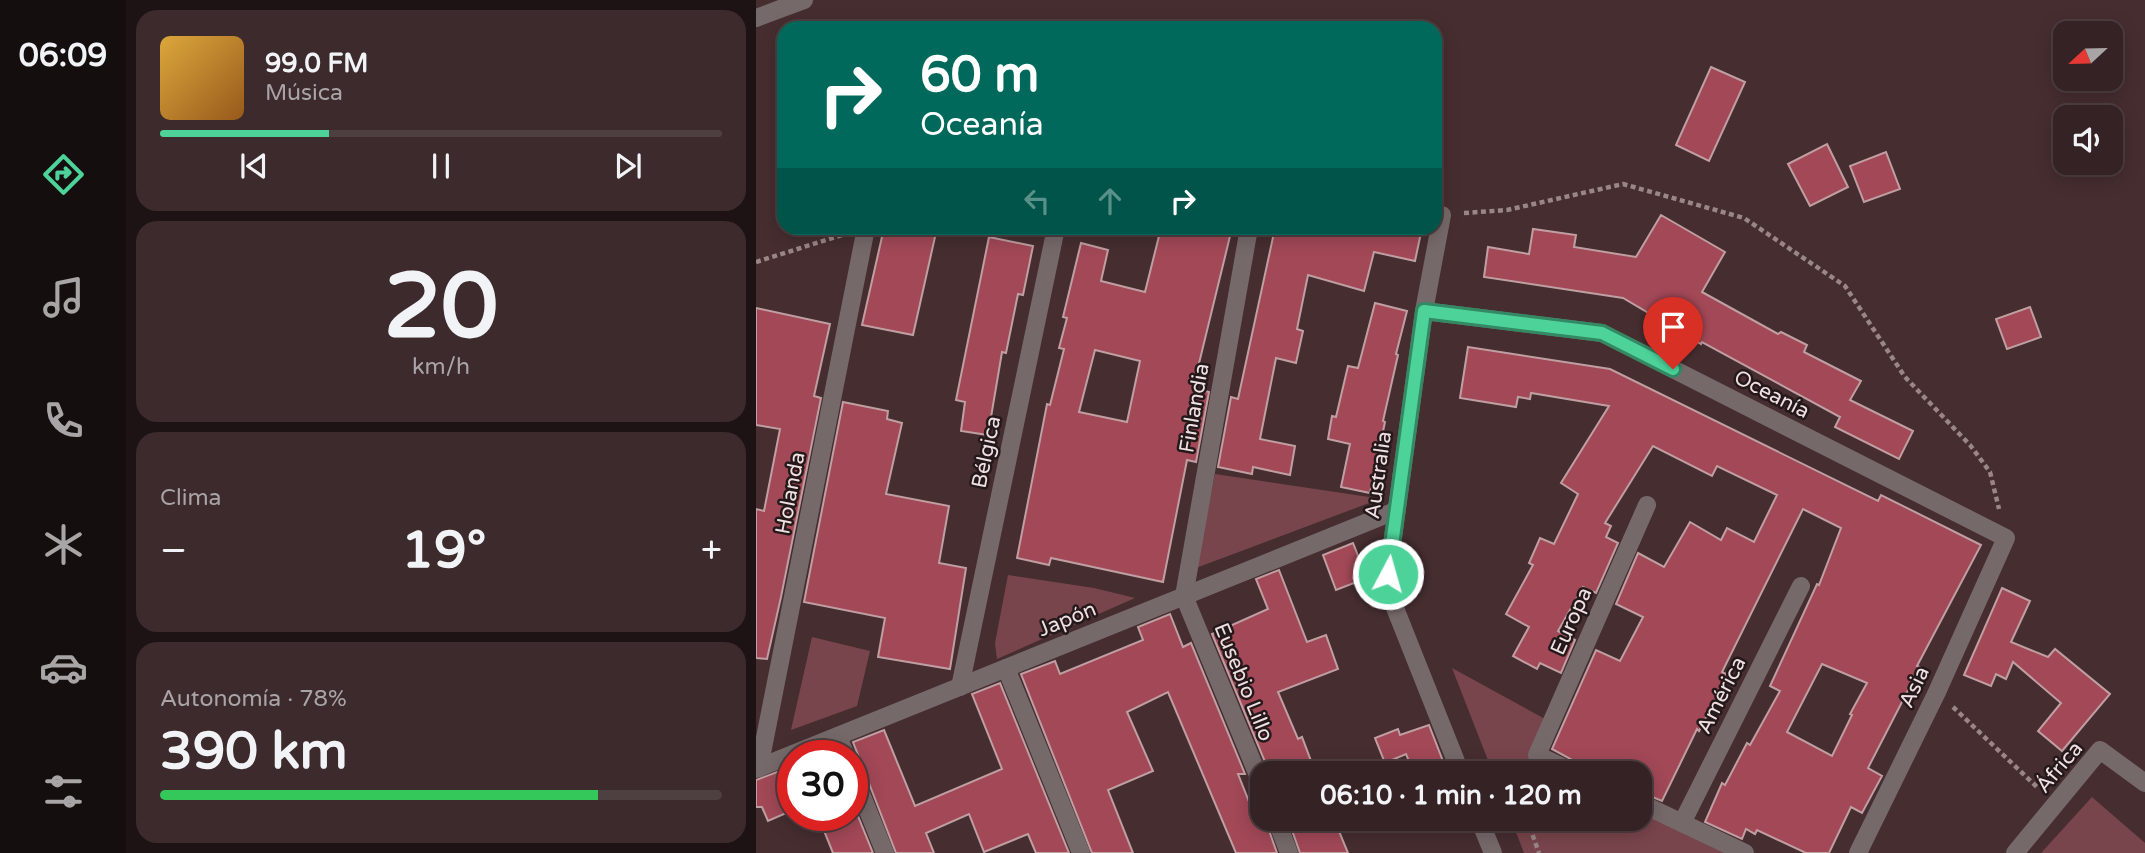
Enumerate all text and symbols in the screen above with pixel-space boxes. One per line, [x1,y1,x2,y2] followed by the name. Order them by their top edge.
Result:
[2053,21,2123,91] north arrow
[2053,21,2123,175] map controls
[19,37,107,75] text: 06:09
[920,46,1039,105] text: 60 m
[265,48,368,79] text: 99.0 FM
[805,49,896,140] icon: right
[265,79,343,107] text: Música
[2053,105,2123,175] button: sound
[920,106,1044,144] text: Oceanía
[235,147,273,185] icon: previous
[422,147,460,185] icon: pause
[609,147,647,185] icon: next
[39,150,88,199] icon: directions
[1018,182,1056,220] icon: left
[1091,182,1129,220] icon: ahead
[1164,182,1202,220] icon: right
[384,252,498,362] text: 20
[39,273,88,322] icon: music
[1643,297,1703,369] pin
[1654,308,1692,346] icon: arrive
[412,353,470,381] text: km/h
[1174,361,1215,455] street label: Finlandia
[1730,365,1814,424] street label: Oceanía
[39,396,88,445] icon: phone
[967,414,1006,490] street label: Bélgica
[1360,430,1397,521] street label: Australia
[770,450,811,536] street label: Holanda
[160,484,221,512] text: Clima
[401,519,486,582] text: 19°
[39,520,88,569] icon: climate
[160,528,187,574] text: −
[701,528,722,574] text: +
[1351,537,1425,611] position arrow
[1546,583,1597,659] street label: Europa
[1035,597,1100,642] street label: Japón
[1209,619,1279,745] street label: Eusebio Lillo
[39,643,88,692] icon: car
[1691,653,1751,738] street label: América
[1894,663,1935,712] street label: Asia
[160,685,347,713] text: Autonomía · 78%
[160,720,348,783] text: 390 km
[2031,736,2088,798] street label: África
[777,740,868,831] speed limit sign: 30
[39,767,88,816] icon: filters
[1320,780,1582,811] text: 06:10 · 1 min · 120 m

